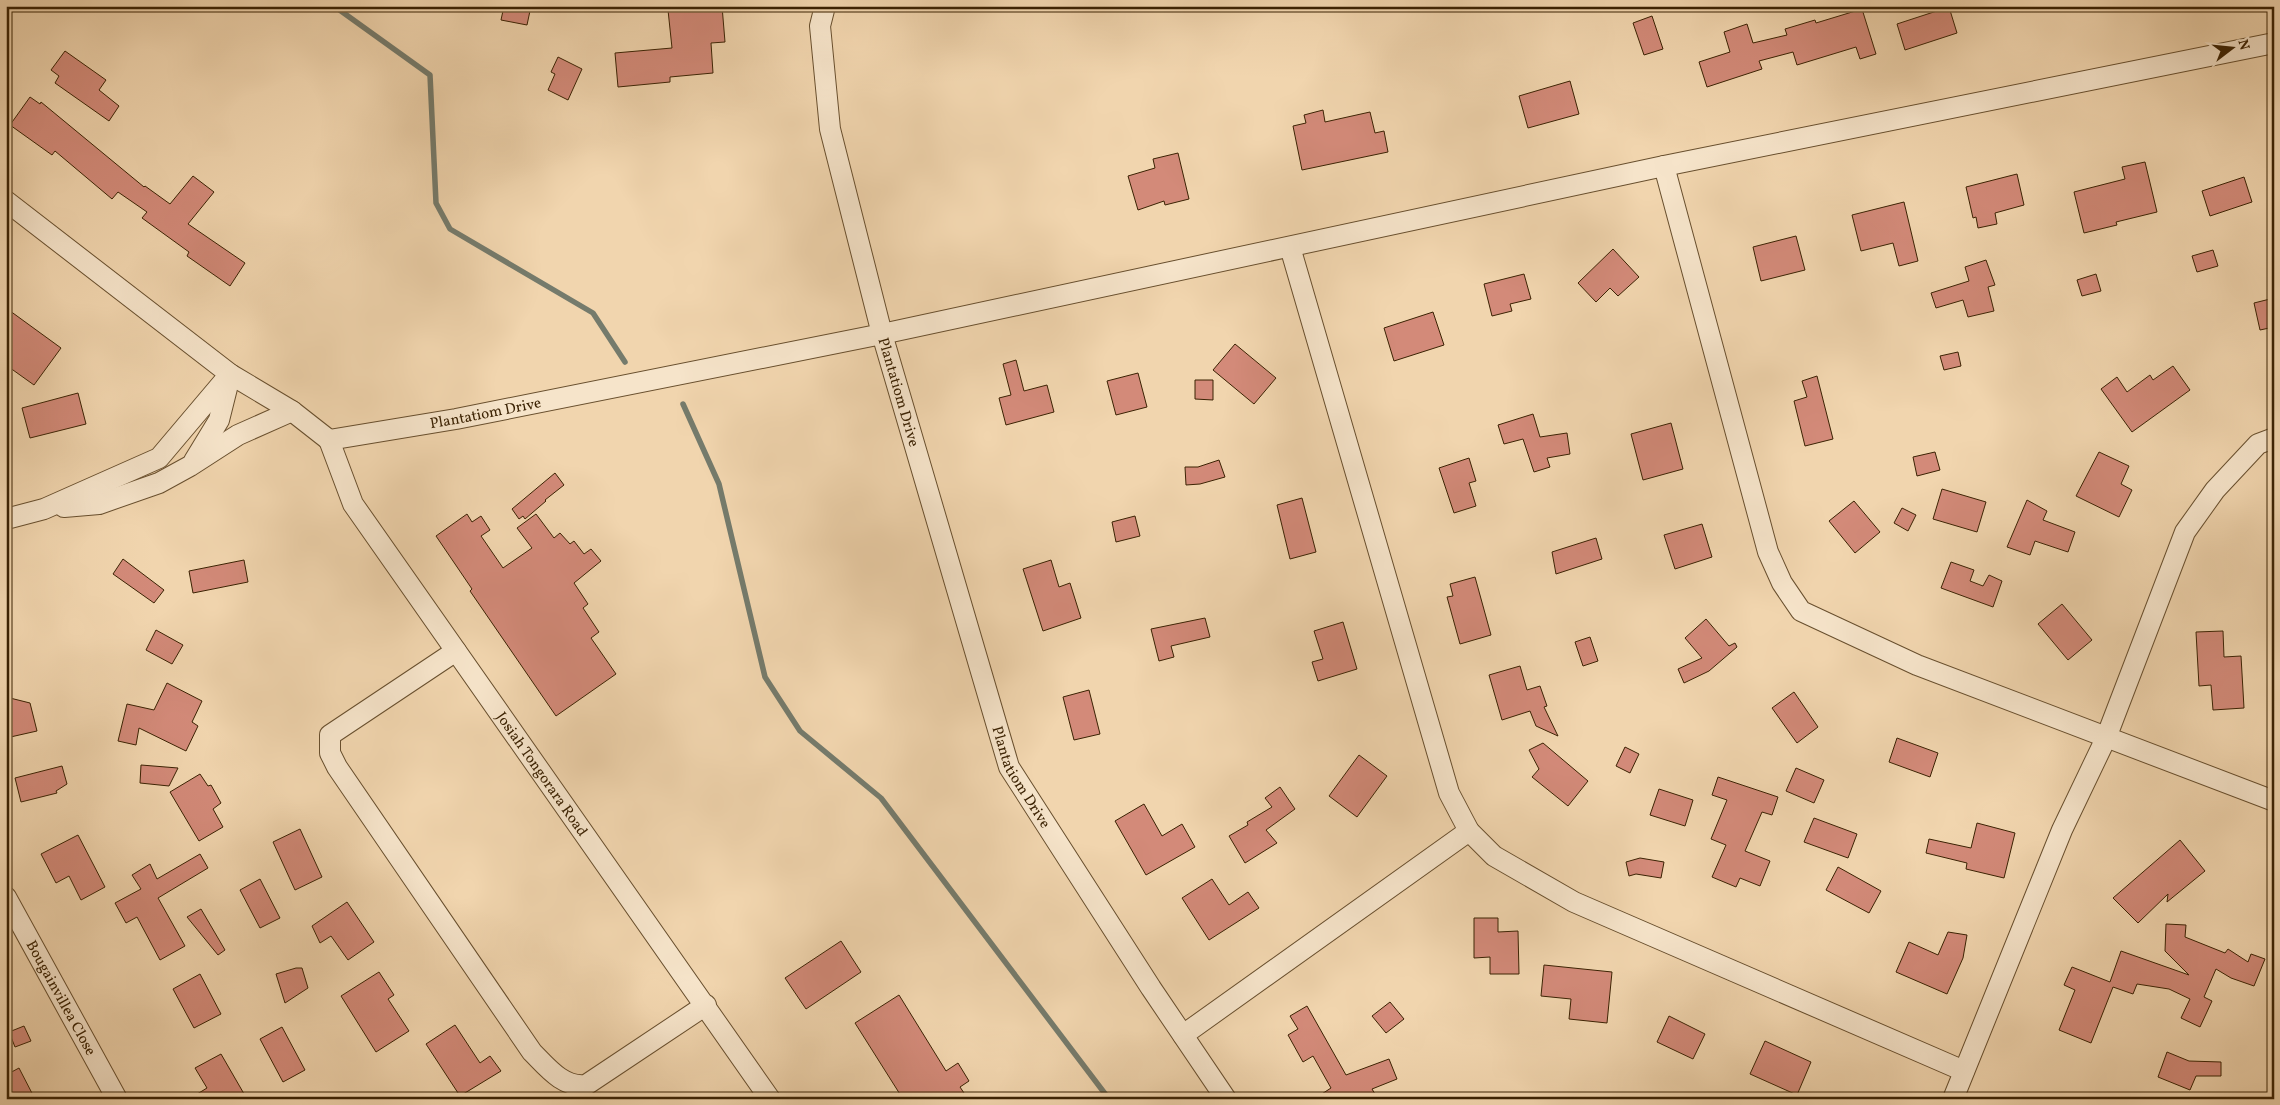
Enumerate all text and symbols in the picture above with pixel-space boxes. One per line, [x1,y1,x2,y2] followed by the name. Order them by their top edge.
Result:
[2208,22,2258,72] north arrow
[2233,37,2254,52] text: N
[872,335,924,450] street label: Plantatiom Drive
[428,393,543,435] street label: Plantatiom Drive
[490,708,592,841] street label: Josiah Tongorara Road
[986,724,1055,833] street label: Plantatiom Drive
[20,937,100,1060] street label: Bougainvillea Close

